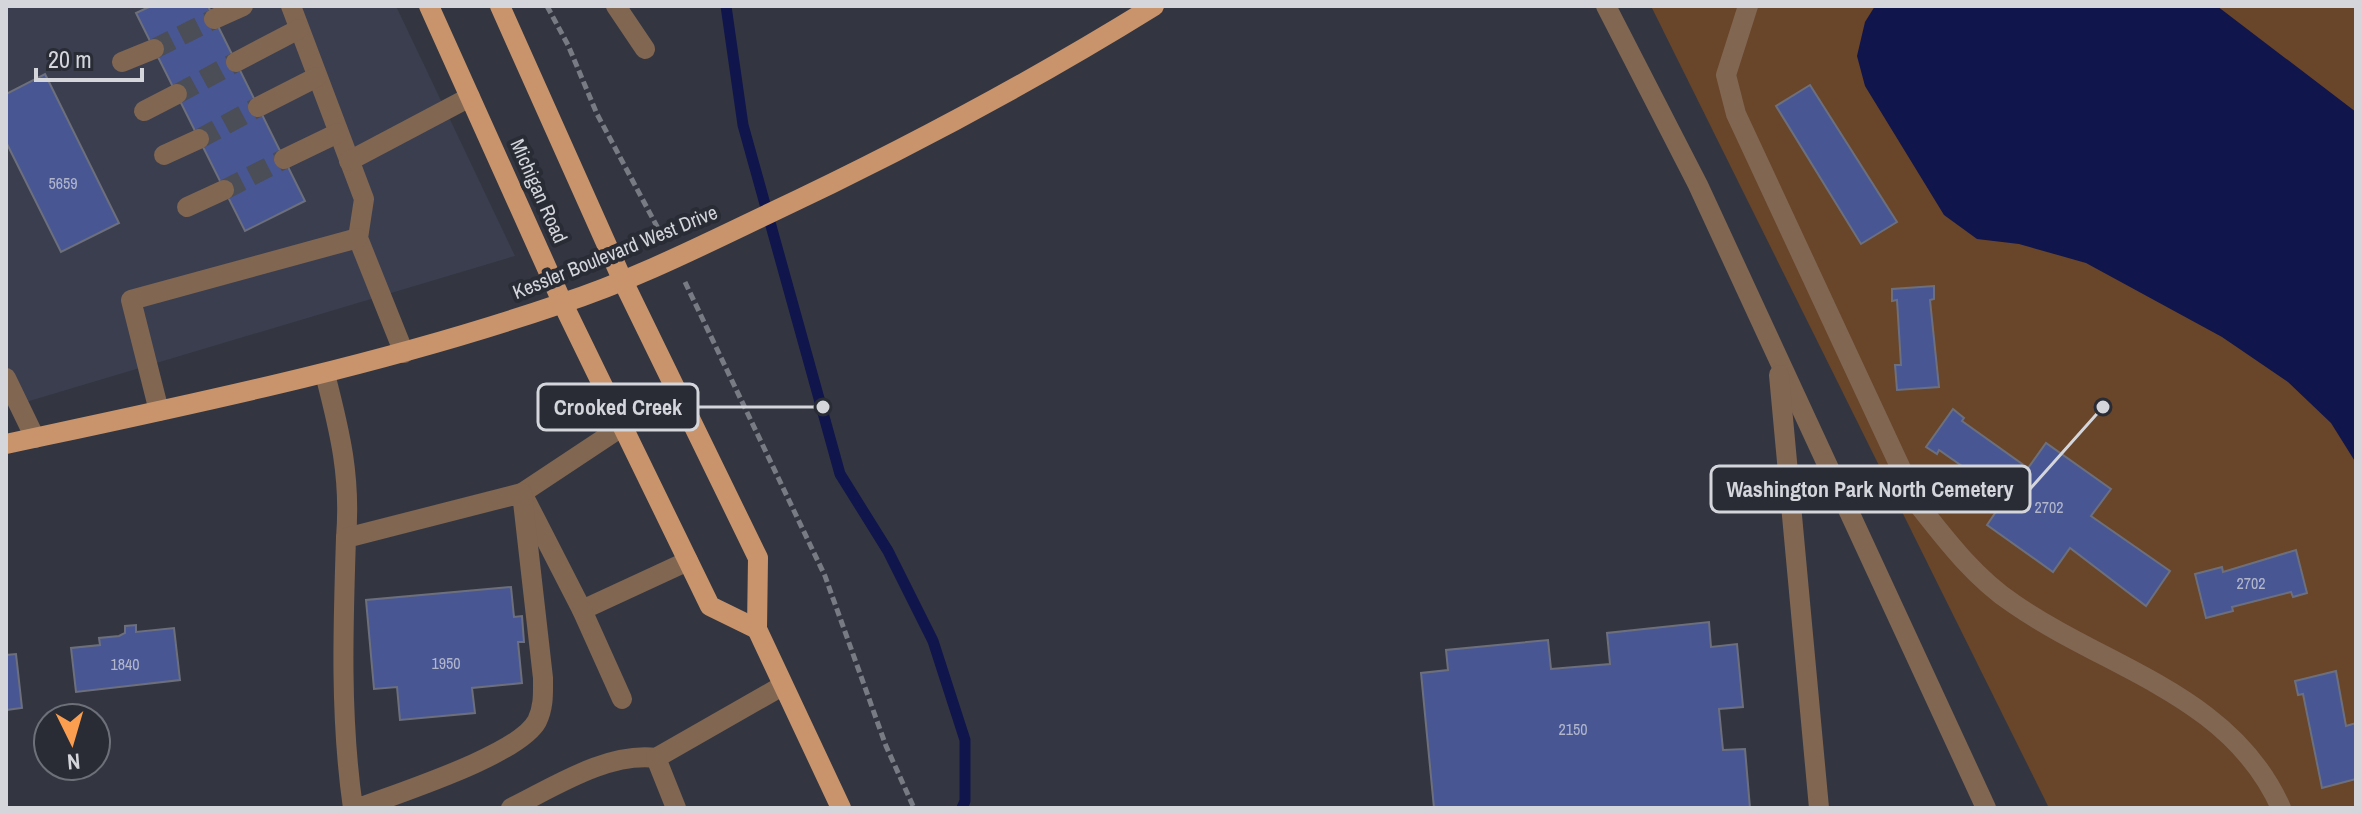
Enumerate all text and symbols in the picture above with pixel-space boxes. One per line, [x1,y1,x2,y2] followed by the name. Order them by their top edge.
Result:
[36,32,142,82] scale bar
[48,43,92,75] text: 20 m
[505,134,574,247] street label: Michigan Road
[48,172,78,194] house number: 5659
[508,198,721,305] street label: Kessler Boulevard West Drive
[538,384,698,430] callout: Crooked Creek
[554,392,683,422] text: Crooked Creek
[1711,466,2030,512] callout: Washington Park North Cemetery
[1726,474,2014,504] text: Washington Park North Cemetery
[2034,496,2064,518] house number: 2702
[2236,572,2266,594] house number: 2702
[431,652,461,674] house number: 1950
[110,653,140,675] house number: 1840
[32,702,112,782] north arrow
[1558,718,1588,740] house number: 2150
[66,746,82,777] text: N

